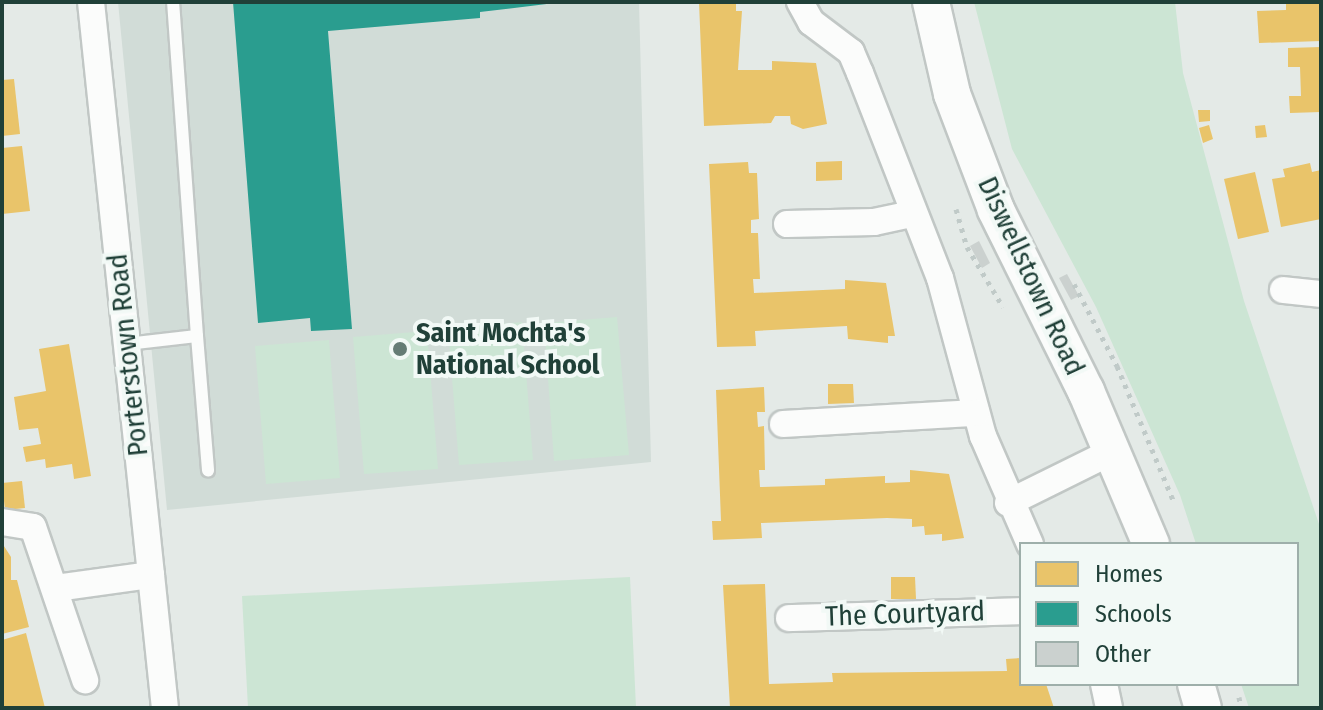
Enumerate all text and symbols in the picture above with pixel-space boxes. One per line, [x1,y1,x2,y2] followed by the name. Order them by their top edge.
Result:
[970,171,1092,381] street label: Diswellstown Road
[101,252,155,458] street label: Porterstown Road
[416,316,599,382] place label: Saint Mochta's National School
[391,340,409,358] marker: Saint Mochta's National School
[1019,542,1299,686] legend
[1095,560,1163,588] text: Homes
[825,594,985,634] street label: The Courtyard
[1095,600,1172,628] text: Schools
[1095,640,1151,668] text: Other

